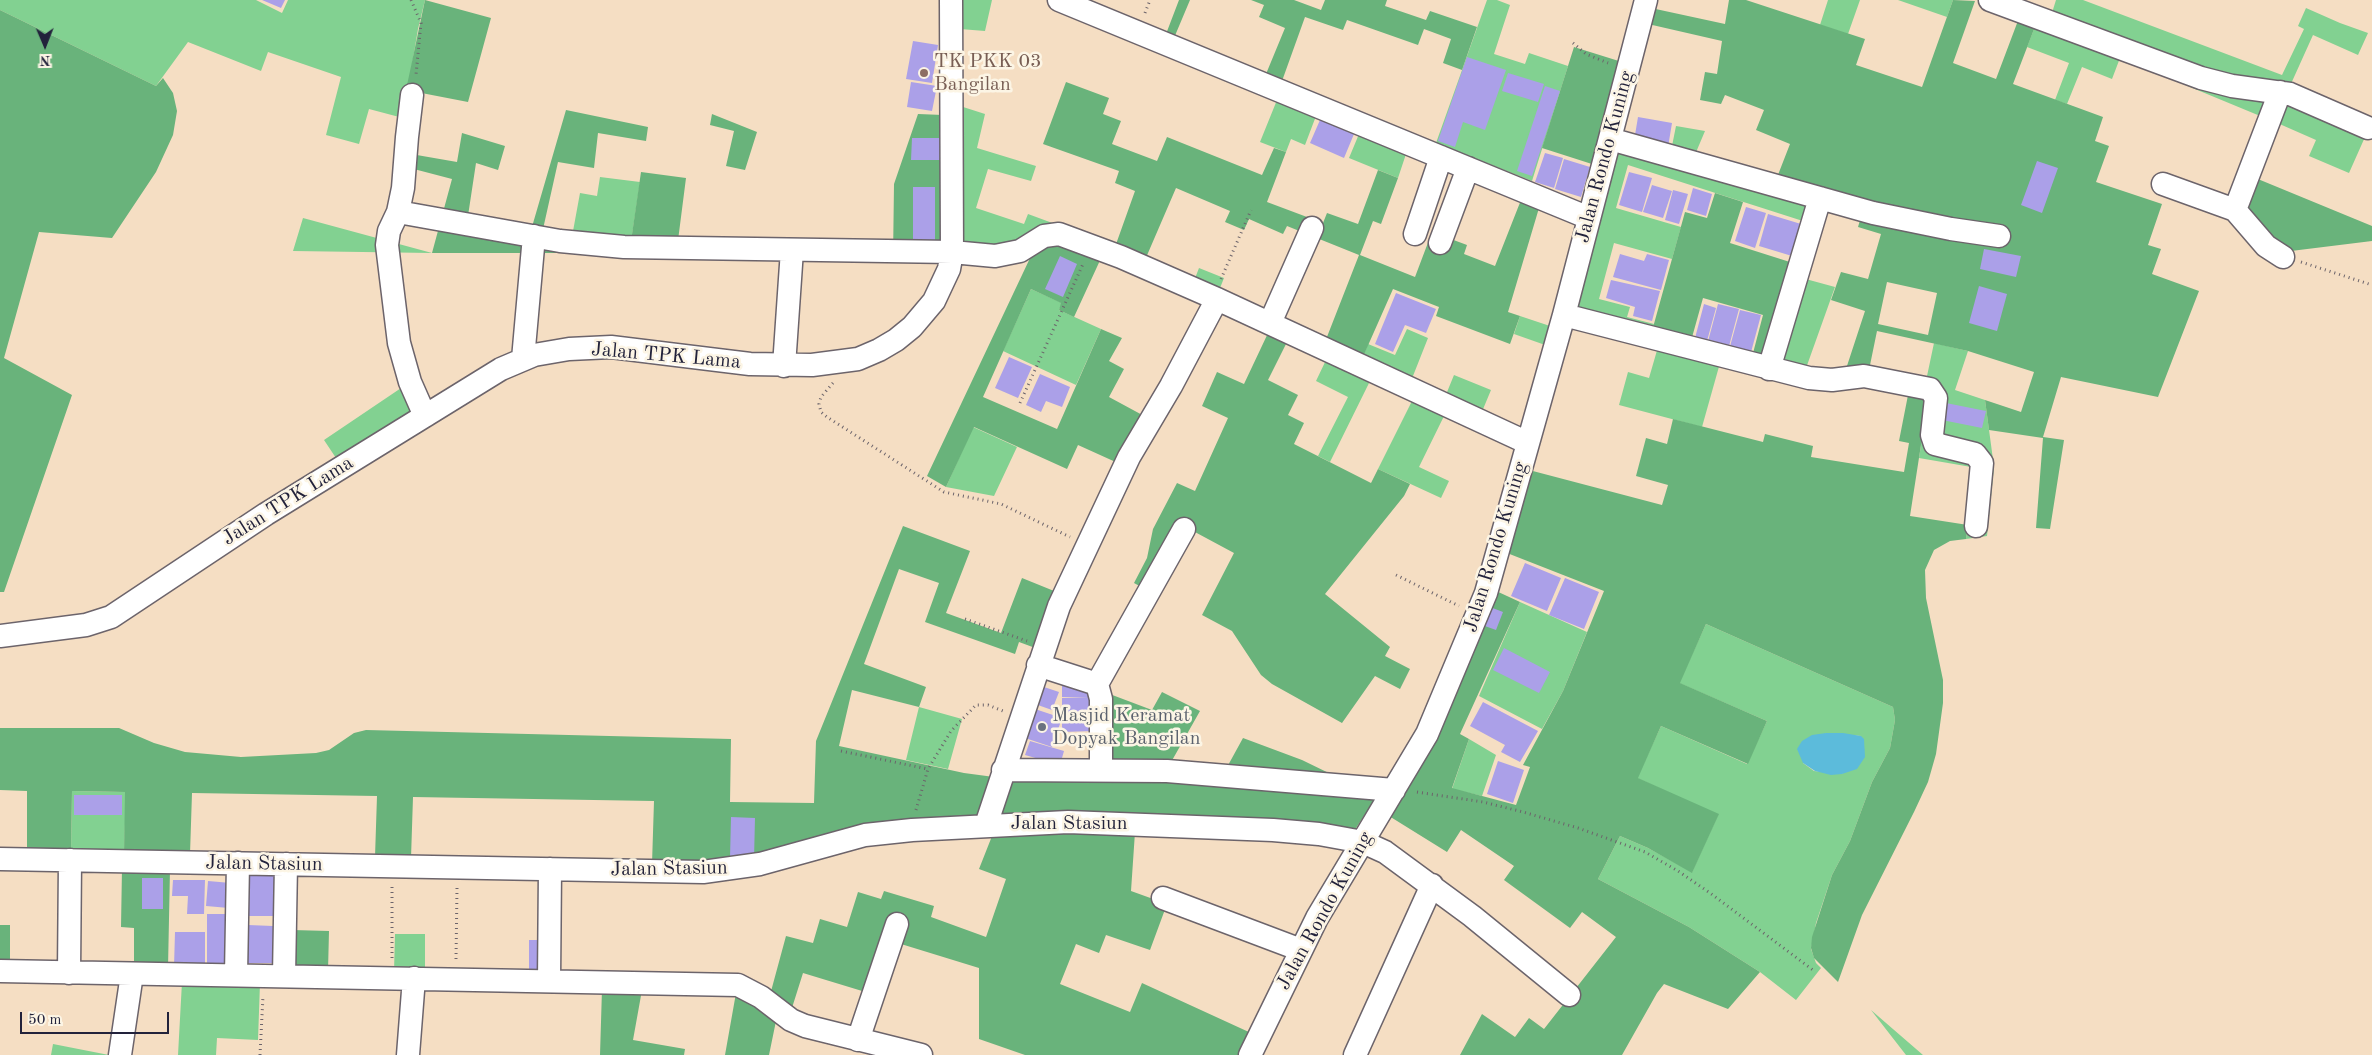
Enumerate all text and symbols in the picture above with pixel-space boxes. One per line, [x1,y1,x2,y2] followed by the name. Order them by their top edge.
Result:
[20,20,70,70] north arrow
[934,50,1042,97] place label: TK PKK 03 Bangilan
[40,53,51,67] text: N
[918,67,930,79] marker: TK PKK 03 Bangilan
[1571,68,1639,246] street label: Jalan Rondo Kuning
[590,338,742,374] street label: Jalan TPK Lama
[218,451,358,551] street label: Jalan TPK Lama
[1459,459,1533,635] street label: Jalan Rondo Kuning
[1052,704,1200,751] place label: Masjid Keramat Dopyak Bangilan
[1036,721,1048,733] marker: Masjid Keramat Dopyak Bangilan
[1010,812,1128,836] street label: Jalan Stasiun
[1272,828,1378,994] street label: Jalan Rondo Kuning
[205,851,323,877] street label: Jalan Stasiun
[610,856,728,882] street label: Jalan Stasiun
[22,1002,171,1034] scale bar
[28,1013,62,1028] text: 50 m

